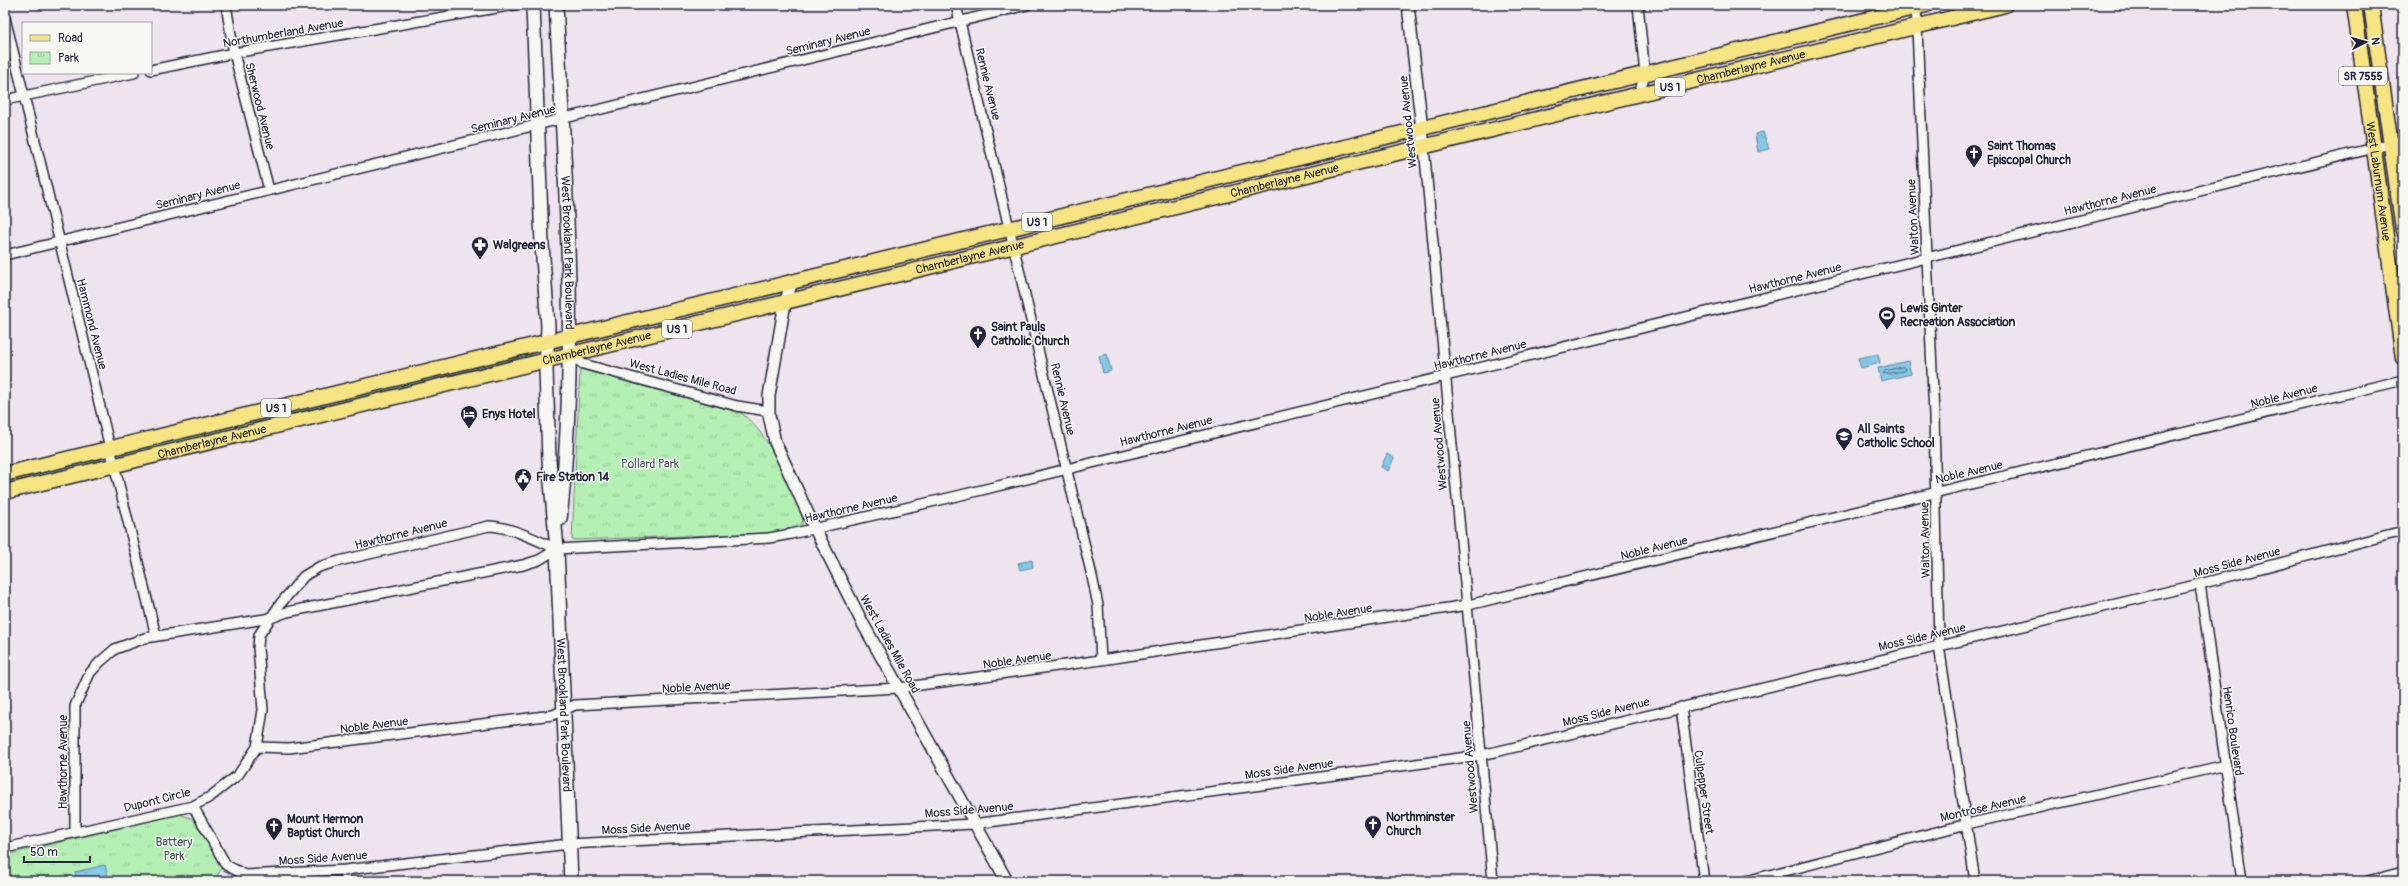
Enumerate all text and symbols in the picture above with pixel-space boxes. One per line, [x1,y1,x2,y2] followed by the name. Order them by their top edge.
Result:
[222,16,345,51] street label: Northumberland Avenue
[22,22,152,74] legend
[2346,22,2386,62] north arrow
[784,24,872,59] street label: Seminary Avenue
[58,31,83,46] text: Road
[2369,37,2382,46] text: N
[971,47,1004,122] street label: Rennie Avenue
[1695,47,1807,88] street label: Chamberlayne Avenue
[58,51,79,66] text: Park
[241,61,278,151] street label: Sherwood Avenue
[2339,67,2387,85] road number: SR 7555
[1396,75,1421,169] street label: Westwood Avenue
[1655,78,1685,96] road number: US 1
[469,102,557,137] street label: Seminary Avenue
[2362,121,2394,242] street label: West Laburnum Avenue
[1987,139,2071,168] place label: Saint Thomas Episcopal Church
[1964,143,1984,168] church icon: Saint Thomas Episcopal Church
[1229,160,1341,201] street label: Chamberlayne Avenue
[557,176,576,330] street label: West Brookland Park Boulevard
[154,178,242,213] street label: Seminary Avenue
[1904,178,1923,255] street label: Walton Avenue
[2062,182,2158,219] street label: Hawthorne Avenue
[1022,213,1052,231] road number: US 1
[470,235,490,260] pharmacy icon: Walgreens
[914,237,1026,278] street label: Chamberlayne Avenue
[493,238,546,253] place label: Walgreens
[1747,260,1843,297] street label: Hawthorne Avenue
[73,277,110,371] street label: Hammond Avenue
[1900,301,2016,330] place label: Lewis Ginter Recreation Association
[1877,305,1897,330] sports icon: Lewis Ginter Recreation Association
[662,320,692,338] road number: US 1
[991,320,1070,349] place label: Saint Pauls Catholic Church
[968,324,988,349] church icon: Saint Pauls Catholic Church
[541,328,653,369] street label: Chamberlayne Avenue
[1432,337,1528,374] street label: Hawthorne Avenue
[628,356,738,399] street label: West Ladies Mile Road
[1047,361,1078,437] street label: Rennie Avenue
[2249,381,2319,412] street label: Noble Avenue
[1428,397,1451,491] street label: Westwood Avenue
[261,399,291,417] road number: US 1
[459,404,479,429] hotel icon: Enys Hotel
[482,407,536,422] place label: Enys Hotel
[1118,413,1214,450] street label: Hawthorne Avenue
[156,422,268,463] street label: Chamberlayne Avenue
[1857,422,1935,451] place label: All Saints Catholic School
[1834,426,1854,451] school or university icon: All Saints Catholic School
[621,457,679,472] park label: Pollard Park
[1934,457,2004,488] street label: Noble Avenue
[513,467,533,492] public building icon: Fire Station 14
[536,470,609,485] place label: Fire Station 14
[803,491,899,526] street label: Hawthorne Avenue
[1917,502,1934,578] street label: Walton Avenue
[353,516,449,553] street label: Hawthorne Avenue
[1619,533,1689,564] street label: Noble Avenue
[2192,544,2282,581] street label: Moss Side Avenue
[856,592,923,696] street label: West Ladies Mile Road
[1303,601,1373,626] street label: Noble Avenue
[1877,620,1967,655] street label: Moss Side Avenue
[553,638,574,792] street label: West Brookland Park Boulevard
[982,648,1052,673] street label: Noble Avenue
[661,678,731,697] street label: Noble Avenue
[2219,685,2246,777] street label: Henrico Boulevard
[1561,694,1651,731] street label: Moss Side Avenue
[339,714,409,737] street label: Noble Avenue
[56,715,71,809] street label: Hawthorne Avenue
[1459,720,1482,814] street label: Westwood Avenue
[1690,749,1717,835] street label: Culpepper Street
[1244,756,1334,783] street label: Moss Side Avenue
[122,785,192,816] street label: Dupont Circle
[1939,791,2028,826] street label: Montrose Avenue
[924,799,1014,822] street label: Moss Side Avenue
[1386,810,1456,839] place label: Northminster Church
[287,812,364,841] place label: Mount Hermon Baptist Church
[1363,814,1383,839] church icon: Northminster Church
[264,816,284,841] church icon: Mount Hermon Baptist Church
[601,819,691,838] street label: Moss Side Avenue
[155,835,193,864] park label: Battery Park
[24,838,90,864] scale bar
[30,845,58,860] text: 50 m
[278,848,368,869] street label: Moss Side Avenue

